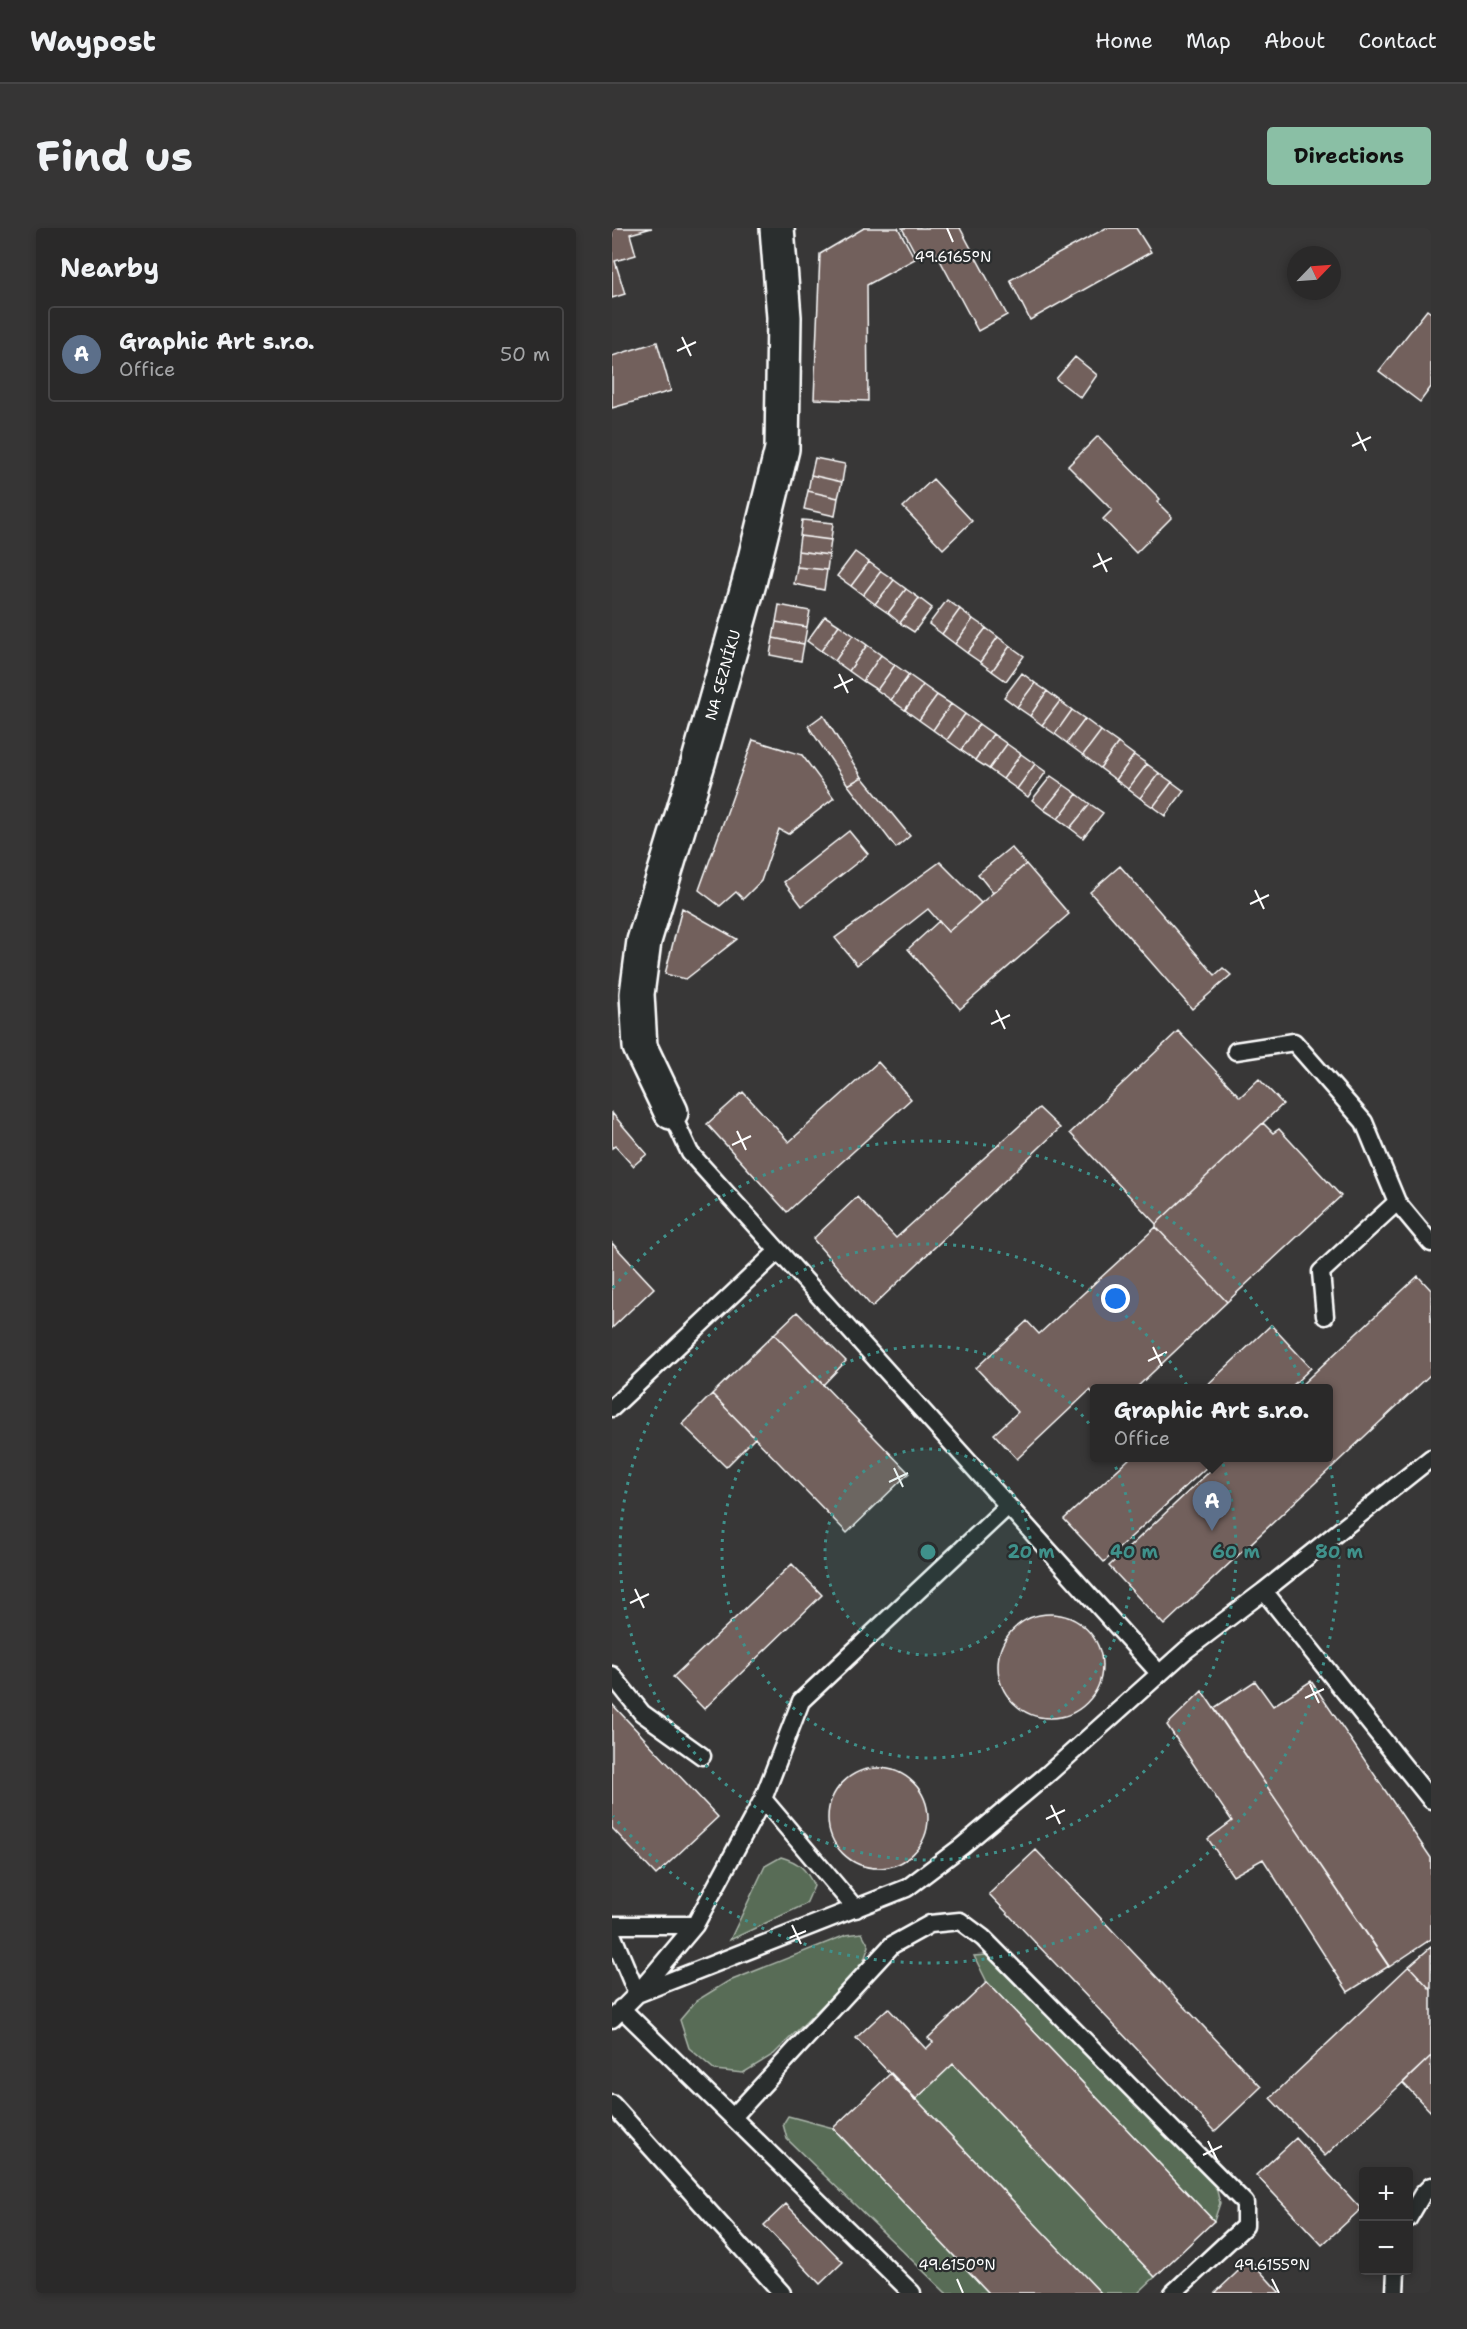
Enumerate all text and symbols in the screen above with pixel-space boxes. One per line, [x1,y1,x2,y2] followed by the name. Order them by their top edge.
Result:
[30,22,156,60] text: Waypost
[1095,27,1153,55] text: Home
[1186,27,1231,55] text: Map
[1264,27,1325,55] text: About
[1358,27,1437,55] text: Contact
[1267,127,1431,185] button: Directions
[36,128,193,184] text: Find us
[1287,246,1341,300] north arrow
[915,247,991,267] text: 49.6165°N
[60,250,159,285] text: Nearby
[119,327,315,356] text: Graphic Art s.r.o.
[74,341,89,367] text: A
[500,341,550,367] text: 50 m
[119,356,175,382] text: Office
[701,627,745,723] street label: NA SEZNÍKU
[1101,1284,1130,1313] your location
[1090,1384,1333,1462] popup
[1114,1396,1309,1425] text: Graphic Art s.r.o.
[1114,1425,1170,1451] text: Office
[1192,1482,1232,1531] pin: A
[1007,1540,1055,1564] text: 20 m
[1110,1540,1158,1564] text: 40 m
[1212,1540,1260,1564] text: 60 m
[1315,1540,1363,1564] text: 80 m
[918,1542,938,1562] centre of rings
[1359,2167,1413,2275] map controls
[1359,2167,1413,2221] button: +
[1359,2221,1413,2275] button: −
[918,2255,996,2275] text: 49.6150°N
[1234,2255,1310,2275] text: 49.6155°N

